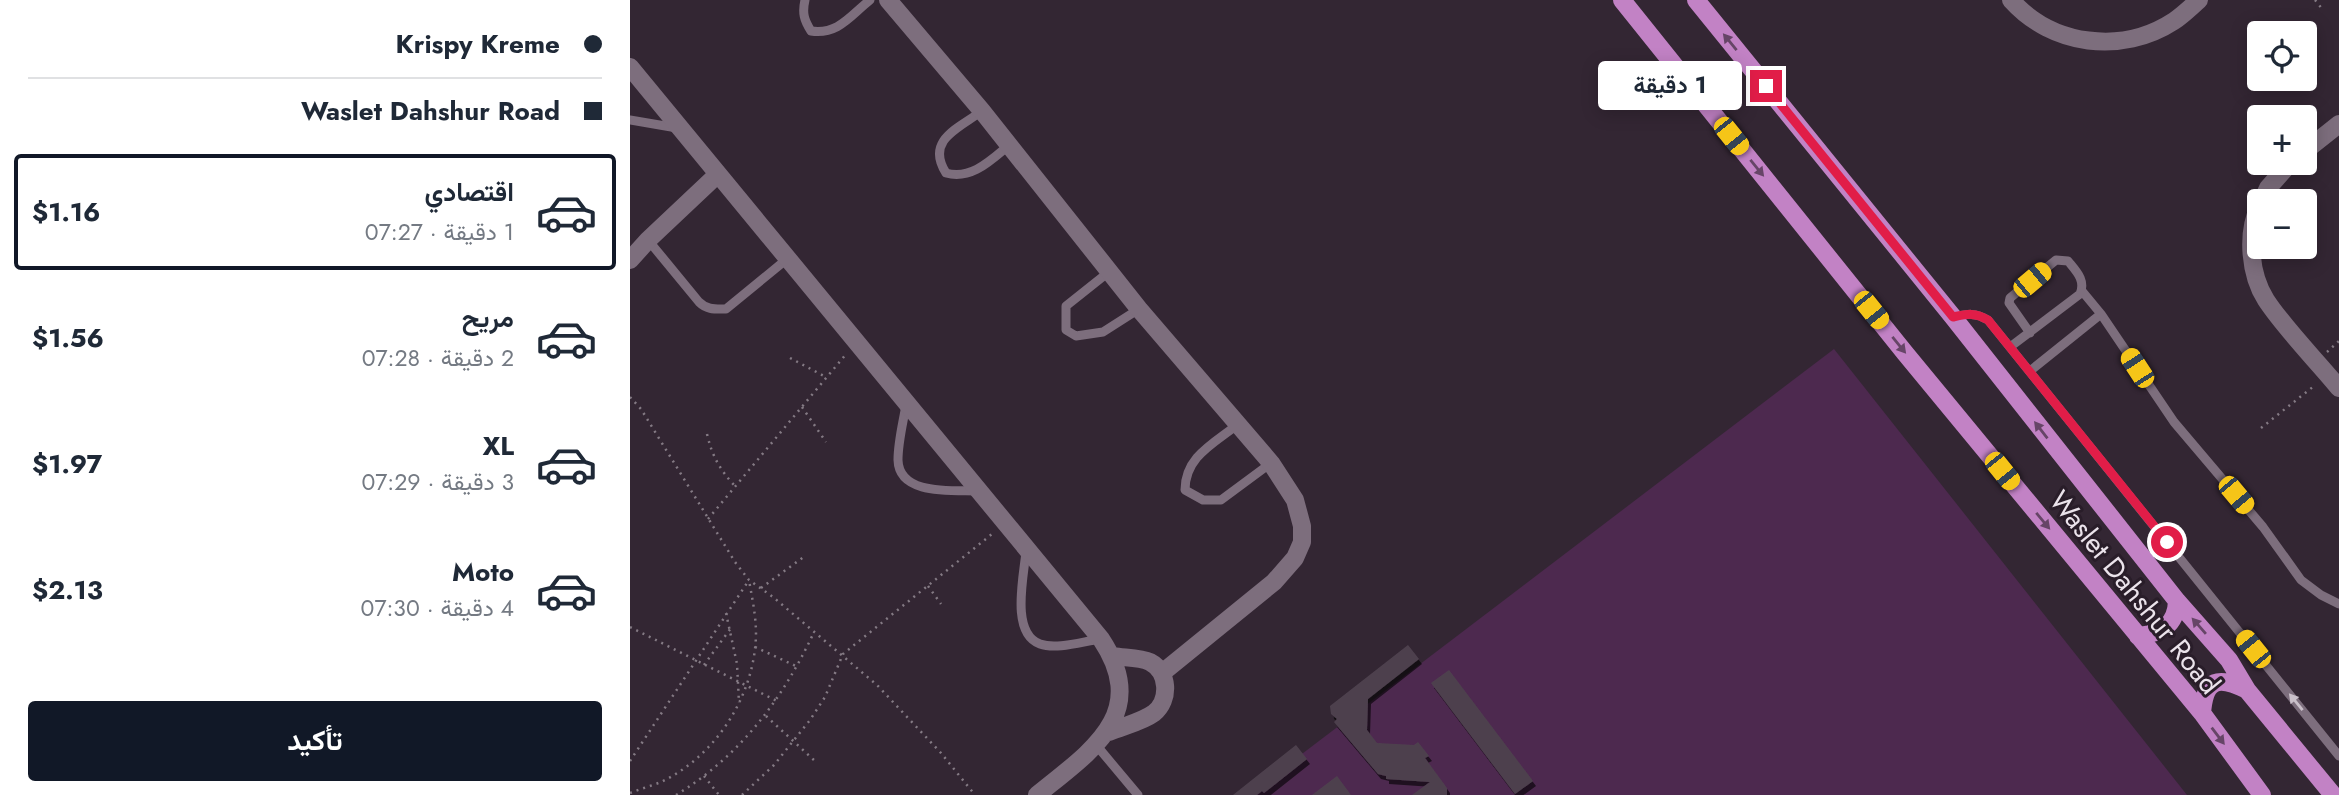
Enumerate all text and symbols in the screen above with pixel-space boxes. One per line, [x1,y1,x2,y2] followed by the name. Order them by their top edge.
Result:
[2247,21,2317,259] map controls
[2247,21,2317,91] button: locate
[396,25,560,63] text: Krispy Kreme
[1723,34,1738,52] one-way arrow
[1598,62,1742,110] callout: 1 دقيقة
[1634,68,1706,102] text: 1 دقيقة
[1750,70,1782,102] route end
[301,92,560,130] text: Waslet Dahshur Road
[2247,105,2317,175] button: +
[1710,113,1753,159] car
[1749,158,1764,176] one-way arrow
[425,173,514,211] text: اقتصادي
[535,181,598,244] icon: car
[2247,189,2317,259] button: −
[32,193,100,231] text: $1.16
[365,215,514,249] text: 1 دقيقة · 07:27
[2010,258,2055,302] car
[1850,287,1893,333] car
[462,299,514,337] text: مريح
[535,307,598,370] icon: car
[32,319,104,357] text: $1.56
[1892,336,1907,354] one-way arrow
[362,341,514,375] text: 2 دقيقة · 07:28
[2117,345,2158,391] car
[2035,421,2049,439] one-way arrow
[482,427,514,465] text: XL
[535,433,598,496] icon: car
[32,445,102,483] text: $1.97
[1981,448,2024,494] car
[361,465,514,499] text: 3 دقيقة · 07:29
[2215,472,2258,518] car
[2039,482,2230,703] street label: Waslet Dahshur Road
[2036,512,2051,530] one-way arrow
[2151,526,2183,558] route start
[452,553,514,591] text: Moto
[535,559,598,622] icon: car
[32,571,103,609] text: $2.13
[361,591,514,625] text: 4 دقيقة · 07:30
[2191,617,2207,635] one-way arrow
[2232,626,2275,672] car
[2289,694,2304,712] one-way arrow
[28,701,602,781] button: تأكيد
[2211,726,2225,745] one-way arrow

